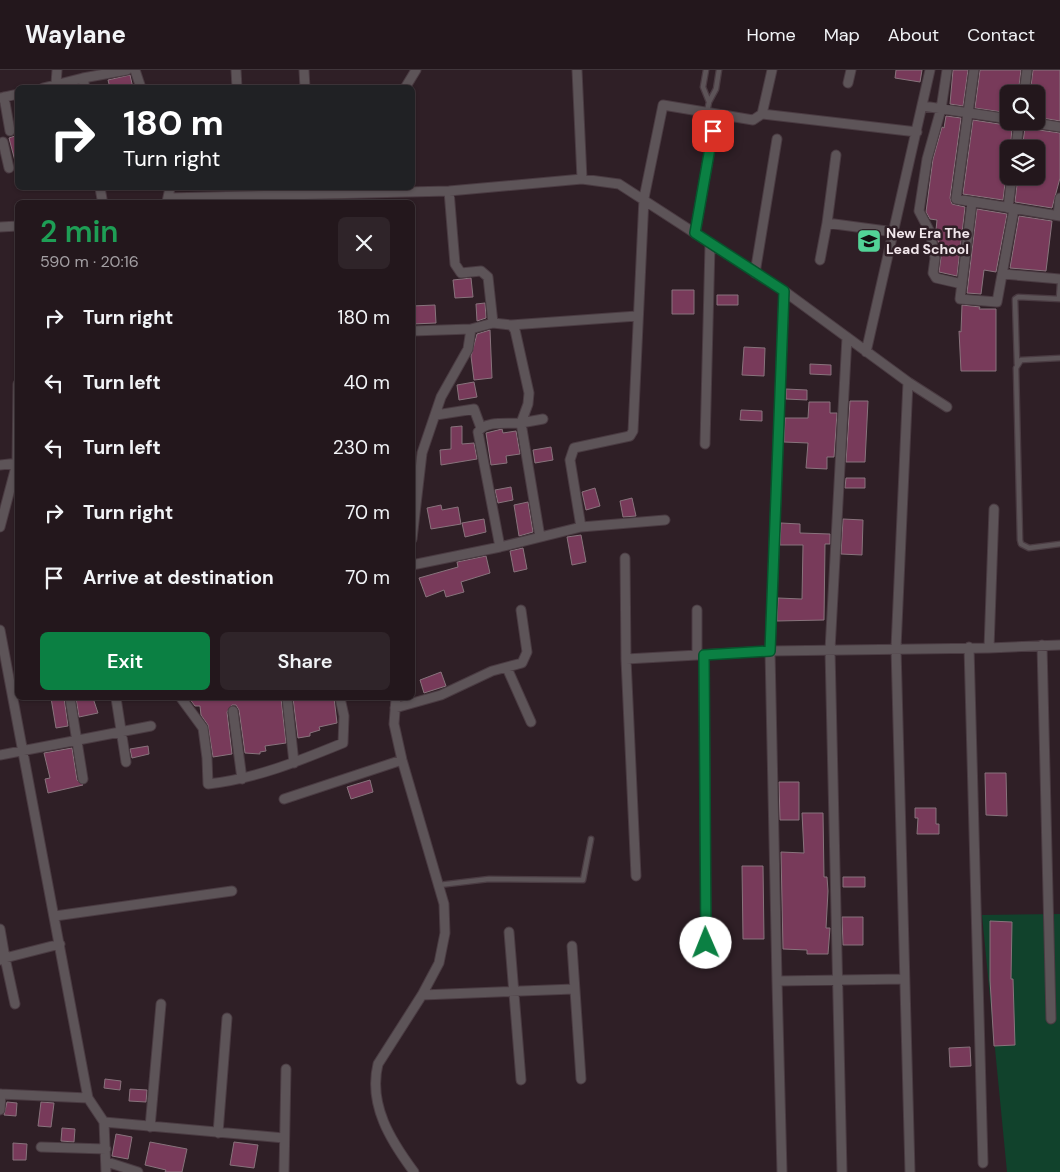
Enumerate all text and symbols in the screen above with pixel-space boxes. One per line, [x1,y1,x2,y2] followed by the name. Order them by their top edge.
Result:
[25,19,126,50] text: Waylane
[746,23,796,47] text: Home
[824,23,860,47] text: Map
[888,23,939,47] text: About
[967,23,1035,47] text: Contact
[1000,85,1045,185] map controls
[1000,85,1045,130] button: search
[123,100,224,146] text: 180 m
[40,105,105,170] icon: right
[692,110,734,152] pin
[699,117,727,145] icon: arrive
[1000,140,1045,185] button: layers
[123,144,220,173] text: Turn right
[40,212,118,251] text: 2 min
[338,217,390,269] button: close
[886,224,970,258] place label: New Era The Lead School
[856,228,882,254] school or university icon: New Era The Lead School
[40,251,139,272] text: 590 m · 20:16
[40,304,68,332] icon: right
[83,305,173,330] text: Turn right
[338,305,390,330] text: 180 m
[40,369,68,397] icon: left
[83,370,161,395] text: Turn left
[343,370,390,395] text: 40 m
[40,434,68,462] icon: left
[83,435,161,460] text: Turn left
[333,435,390,460] text: 230 m
[40,499,68,527] icon: right
[83,500,173,525] text: Turn right
[345,500,390,525] text: 70 m
[40,564,68,592] icon: arrive
[83,565,274,590] text: Arrive at destination
[345,565,390,590] text: 70 m
[40,632,210,690] button: Exit
[220,632,390,690] button: Share
[679,916,731,968] position arrow

